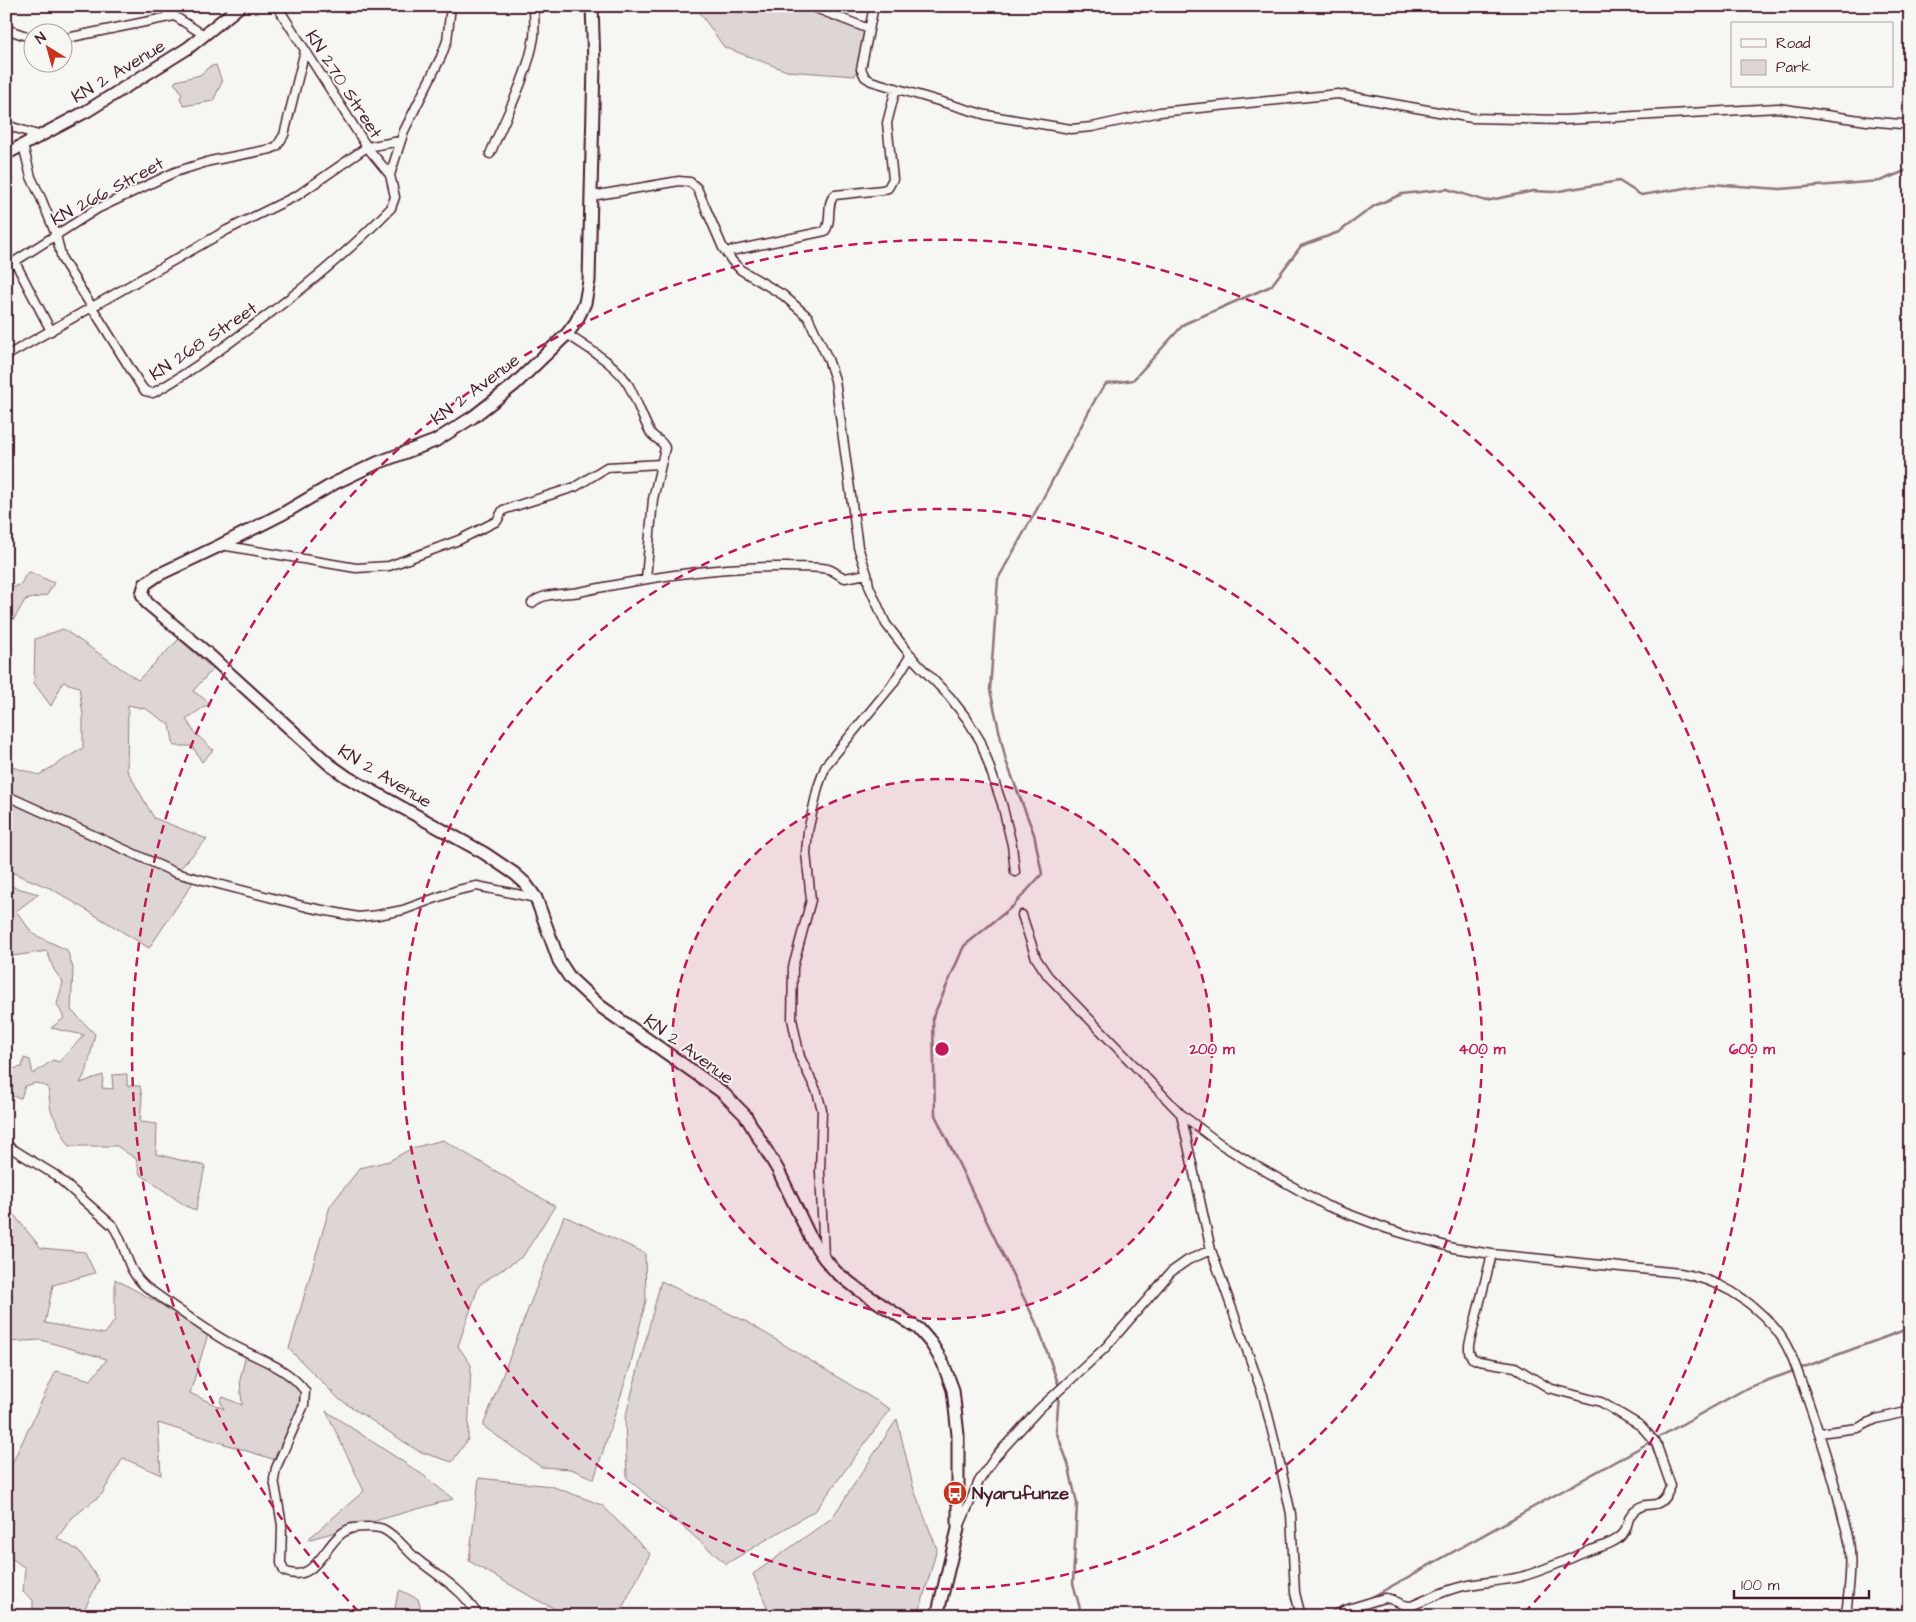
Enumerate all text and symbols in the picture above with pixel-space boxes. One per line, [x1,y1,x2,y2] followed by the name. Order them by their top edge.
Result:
[22,22,72,72] north arrow
[1731,22,1894,88] legend
[299,25,388,144] street label: KN 270 Street
[31,28,50,49] text: N
[67,33,170,109] street label: KN 2 Avenue
[1776,33,1811,54] text: Road
[1776,57,1811,78] text: Park
[46,151,169,232] street label: KN 266 Street
[144,296,263,387] street label: KN 268 Street
[426,348,525,431] street label: KN 2 Avenue
[333,739,437,814] street label: KN 2 Avenue
[639,1008,739,1091] street label: KN 2 Avenue
[1188,1039,1235,1060] text: 200 m
[1459,1039,1506,1060] text: 400 m
[1729,1039,1775,1060] text: 600 m
[933,1040,951,1058] centre of rings
[942,1480,968,1506] bus stop icon: Nyarufunze
[972,1481,1069,1507] place label: Nyarufunze
[1734,1567,1868,1599] scale bar
[1741,1575,1780,1596] text: 100 m

